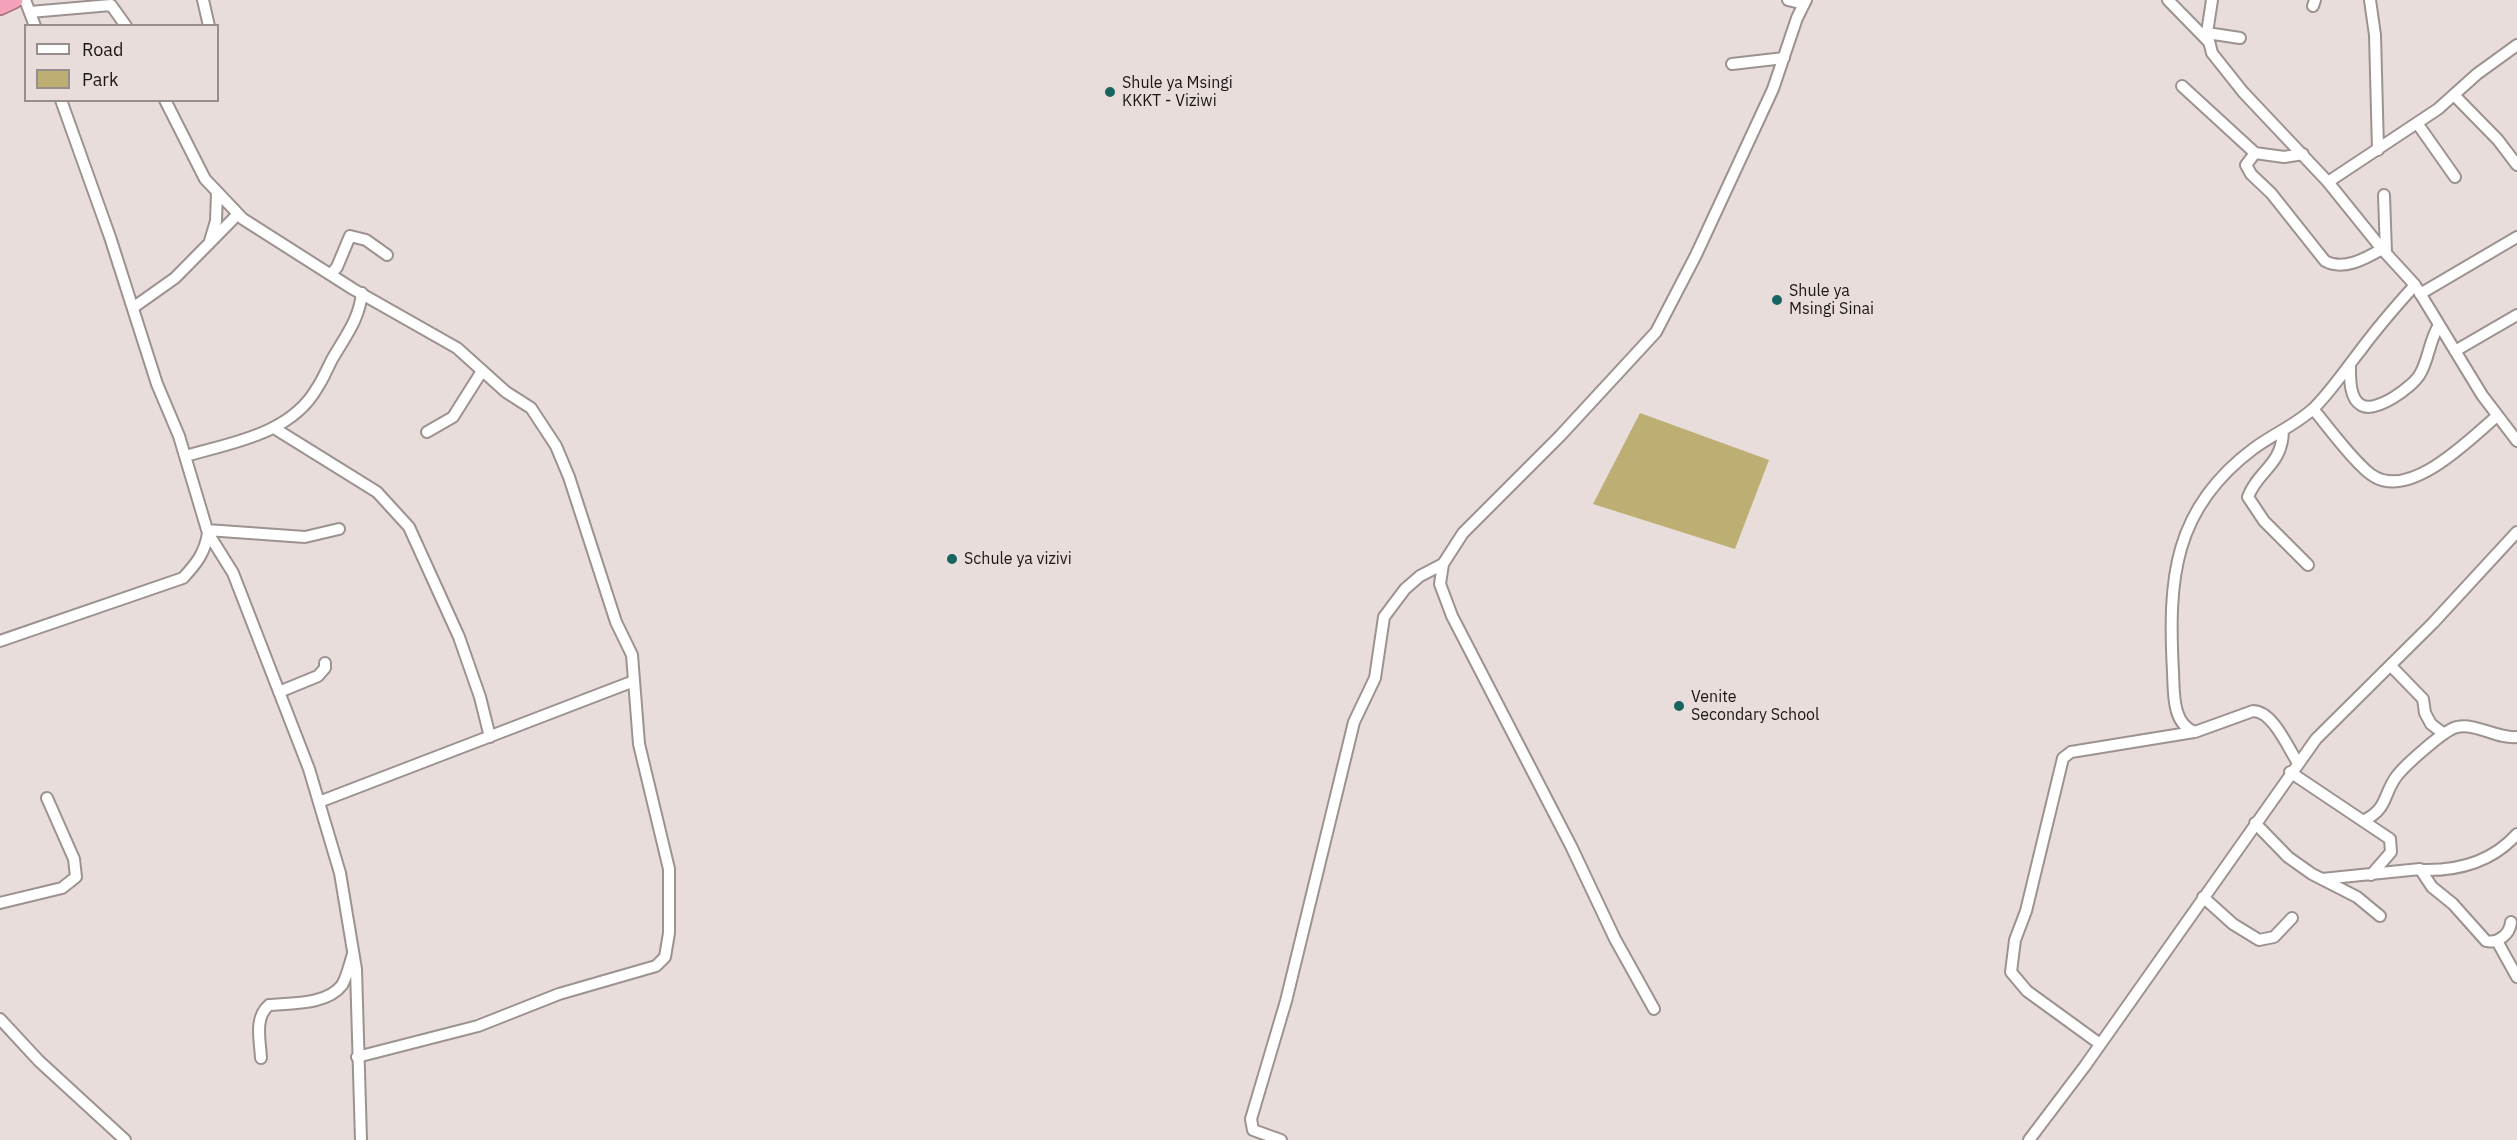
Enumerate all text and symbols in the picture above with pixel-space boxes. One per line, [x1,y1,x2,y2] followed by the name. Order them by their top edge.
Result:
[24,24,219,102] legend
[82,38,123,61] text: Road
[82,68,118,91] text: Park
[1122,73,1233,111] place label: Shule ya Msingi KKKT - Viziwi
[1103,85,1117,99] marker: Shule ya Msingi KKKT - Viziwi
[1789,281,1874,319] place label: Shule ya Msingi Sinai
[1770,293,1784,307] marker: Shule ya Msingi Sinai
[964,549,1072,569] place label: Schule ya vizivi
[945,552,959,566] marker: Schule ya vizivi
[1691,687,1819,725] place label: Venite Secondary School
[1672,699,1686,713] marker: Venite Secondary School

